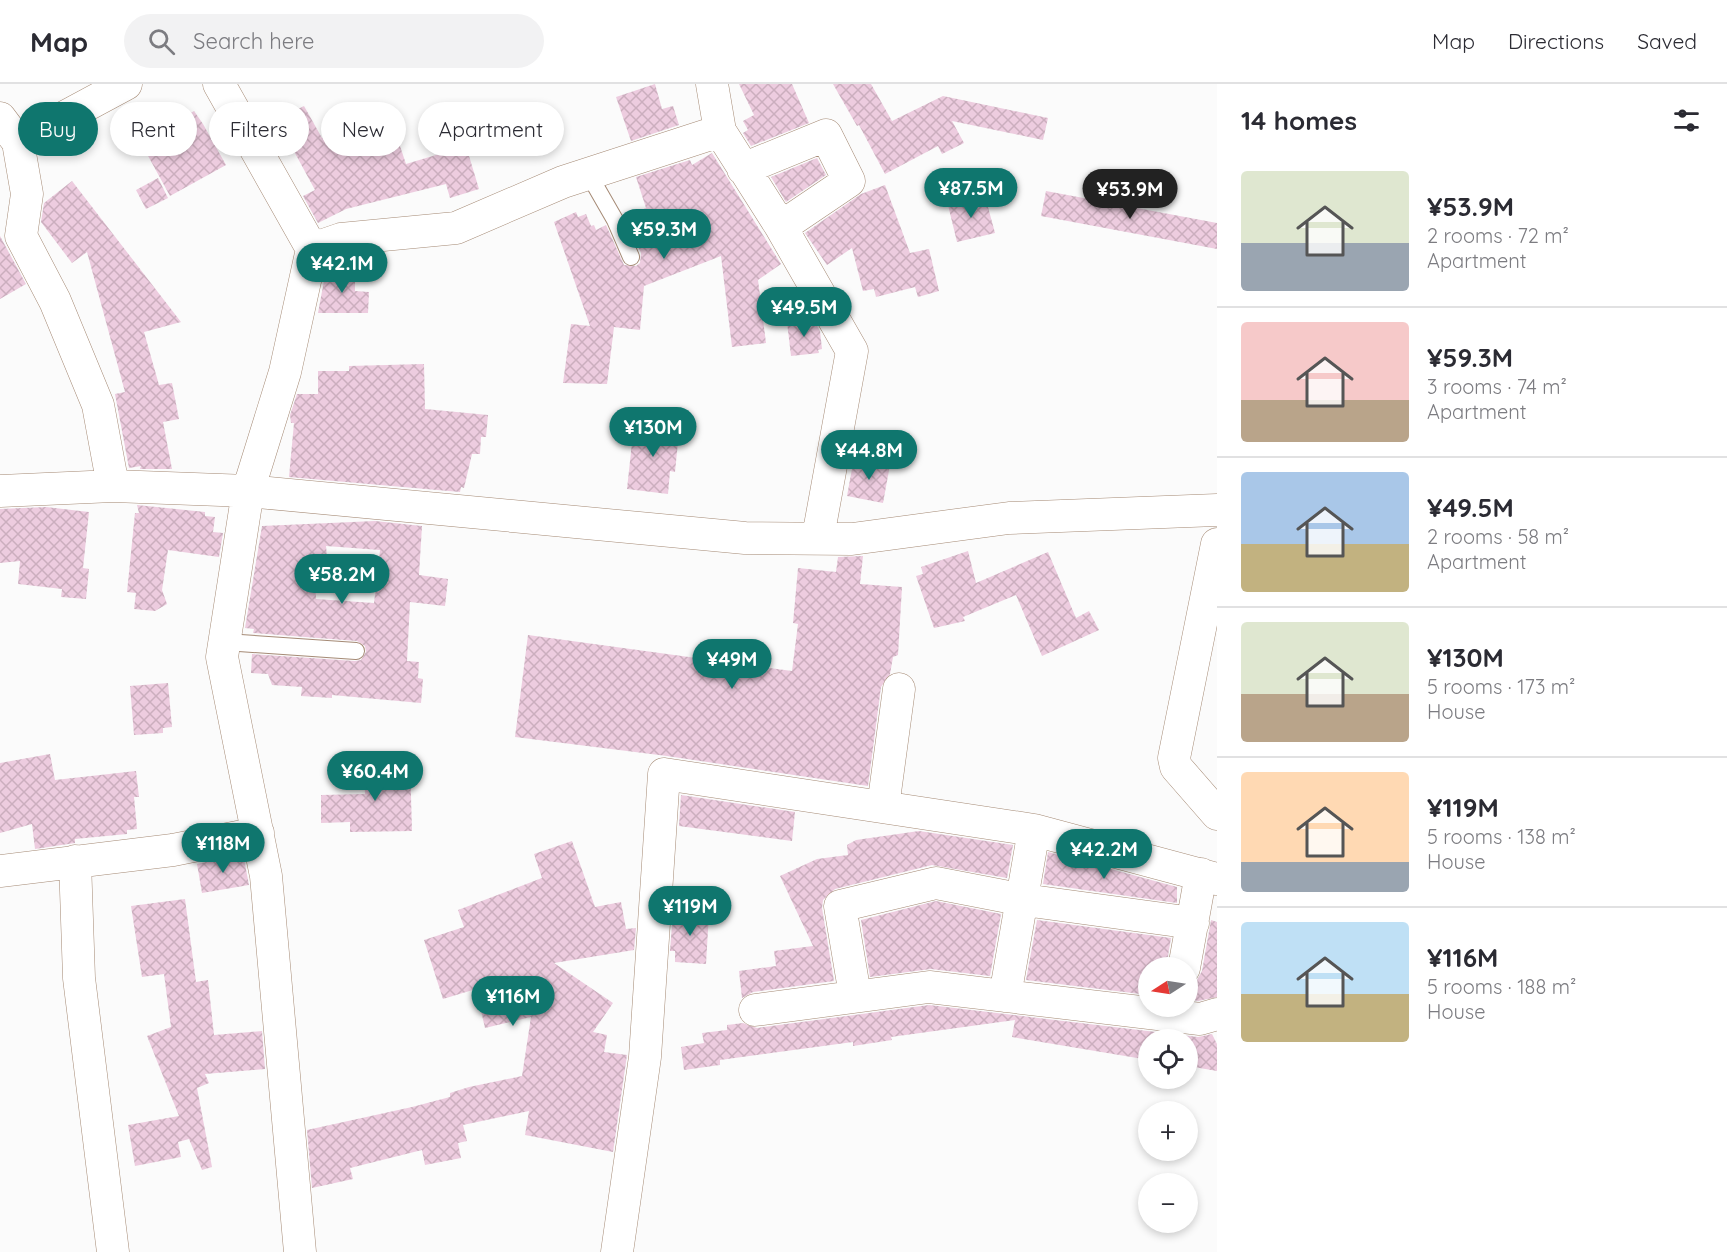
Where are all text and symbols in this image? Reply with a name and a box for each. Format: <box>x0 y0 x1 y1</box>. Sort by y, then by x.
search box <box>124 14 544 68</box>
text: Map <box>30 24 88 59</box>
icon: search <box>145 25 178 58</box>
text: Search here <box>193 27 315 55</box>
text: Map <box>1432 28 1475 54</box>
text: Directions <box>1508 28 1604 54</box>
text: Saved <box>1637 28 1697 54</box>
chip: Buy <box>18 102 98 156</box>
chip: Rent <box>110 102 197 156</box>
chip: Filters <box>209 102 309 156</box>
chip: New <box>321 102 406 156</box>
chip: Apartment <box>418 102 564 156</box>
text: 14 homes <box>1241 104 1357 137</box>
icon: filters <box>1670 104 1703 137</box>
pin: ¥87.5M <box>922 168 1020 219</box>
pin: ¥53.9M <box>1081 169 1179 220</box>
text: ¥87.5M <box>938 175 1004 200</box>
text: ¥53.9M <box>1097 176 1163 201</box>
text: ¥53.9M <box>1427 190 1514 223</box>
icon: home <box>1289 195 1361 267</box>
pin: ¥59.3M <box>615 209 713 260</box>
text: ¥59.3M <box>631 216 697 241</box>
text: 2 rooms · 72 m² <box>1427 223 1569 248</box>
pin: ¥42.1M <box>293 243 391 294</box>
text: Apartment <box>1427 248 1527 273</box>
text: ¥42.1M <box>310 250 374 275</box>
pin: ¥49.5M <box>755 287 853 338</box>
text: ¥49.5M <box>771 294 837 319</box>
text: ¥59.3M <box>1427 341 1513 374</box>
icon: home <box>1289 346 1361 418</box>
text: 3 rooms · 74 m² <box>1427 374 1567 399</box>
text: Apartment <box>1427 399 1527 424</box>
pin: ¥130M <box>611 407 695 458</box>
text: ¥130M <box>623 414 683 439</box>
pin: ¥44.8M <box>820 430 918 481</box>
text: ¥44.8M <box>835 437 903 462</box>
text: ¥49.5M <box>1427 491 1514 524</box>
icon: home <box>1289 496 1361 568</box>
text: 2 rooms · 58 m² <box>1427 524 1569 549</box>
text: Apartment <box>1427 549 1527 574</box>
pin: ¥58.2M <box>293 554 391 605</box>
text: ¥58.2M <box>308 561 376 586</box>
pin: ¥49M <box>696 639 768 690</box>
text: ¥130M <box>1427 641 1504 674</box>
text: ¥49M <box>706 646 758 671</box>
icon: home <box>1289 646 1361 718</box>
text: 5 rooms · 173 m² <box>1427 674 1575 699</box>
text: House <box>1427 699 1486 724</box>
pin: ¥60.4M <box>326 751 424 802</box>
text: ¥60.4M <box>341 758 409 783</box>
text: ¥119M <box>1427 791 1499 824</box>
icon: home <box>1289 796 1361 868</box>
pin: ¥118M <box>181 823 265 874</box>
text: 5 rooms · 138 m² <box>1427 824 1576 849</box>
pin: ¥42.2M <box>1055 829 1153 880</box>
text: ¥118M <box>196 830 250 855</box>
text: ¥42.2M <box>1070 836 1138 861</box>
text: House <box>1427 849 1486 874</box>
pin: ¥119M <box>648 886 732 937</box>
text: ¥119M <box>662 893 718 918</box>
text: ¥116M <box>1427 941 1498 974</box>
icon: home <box>1289 946 1361 1018</box>
north arrow <box>1138 957 1198 1017</box>
map controls <box>1138 957 1198 1233</box>
text: 5 rooms · 188 m² <box>1427 974 1576 999</box>
pin: ¥116M <box>471 976 555 1027</box>
text: ¥116M <box>486 983 540 1008</box>
text: House <box>1427 999 1486 1024</box>
button: locate <box>1138 1029 1198 1089</box>
button: + <box>1138 1101 1198 1161</box>
button: − <box>1138 1173 1198 1233</box>

